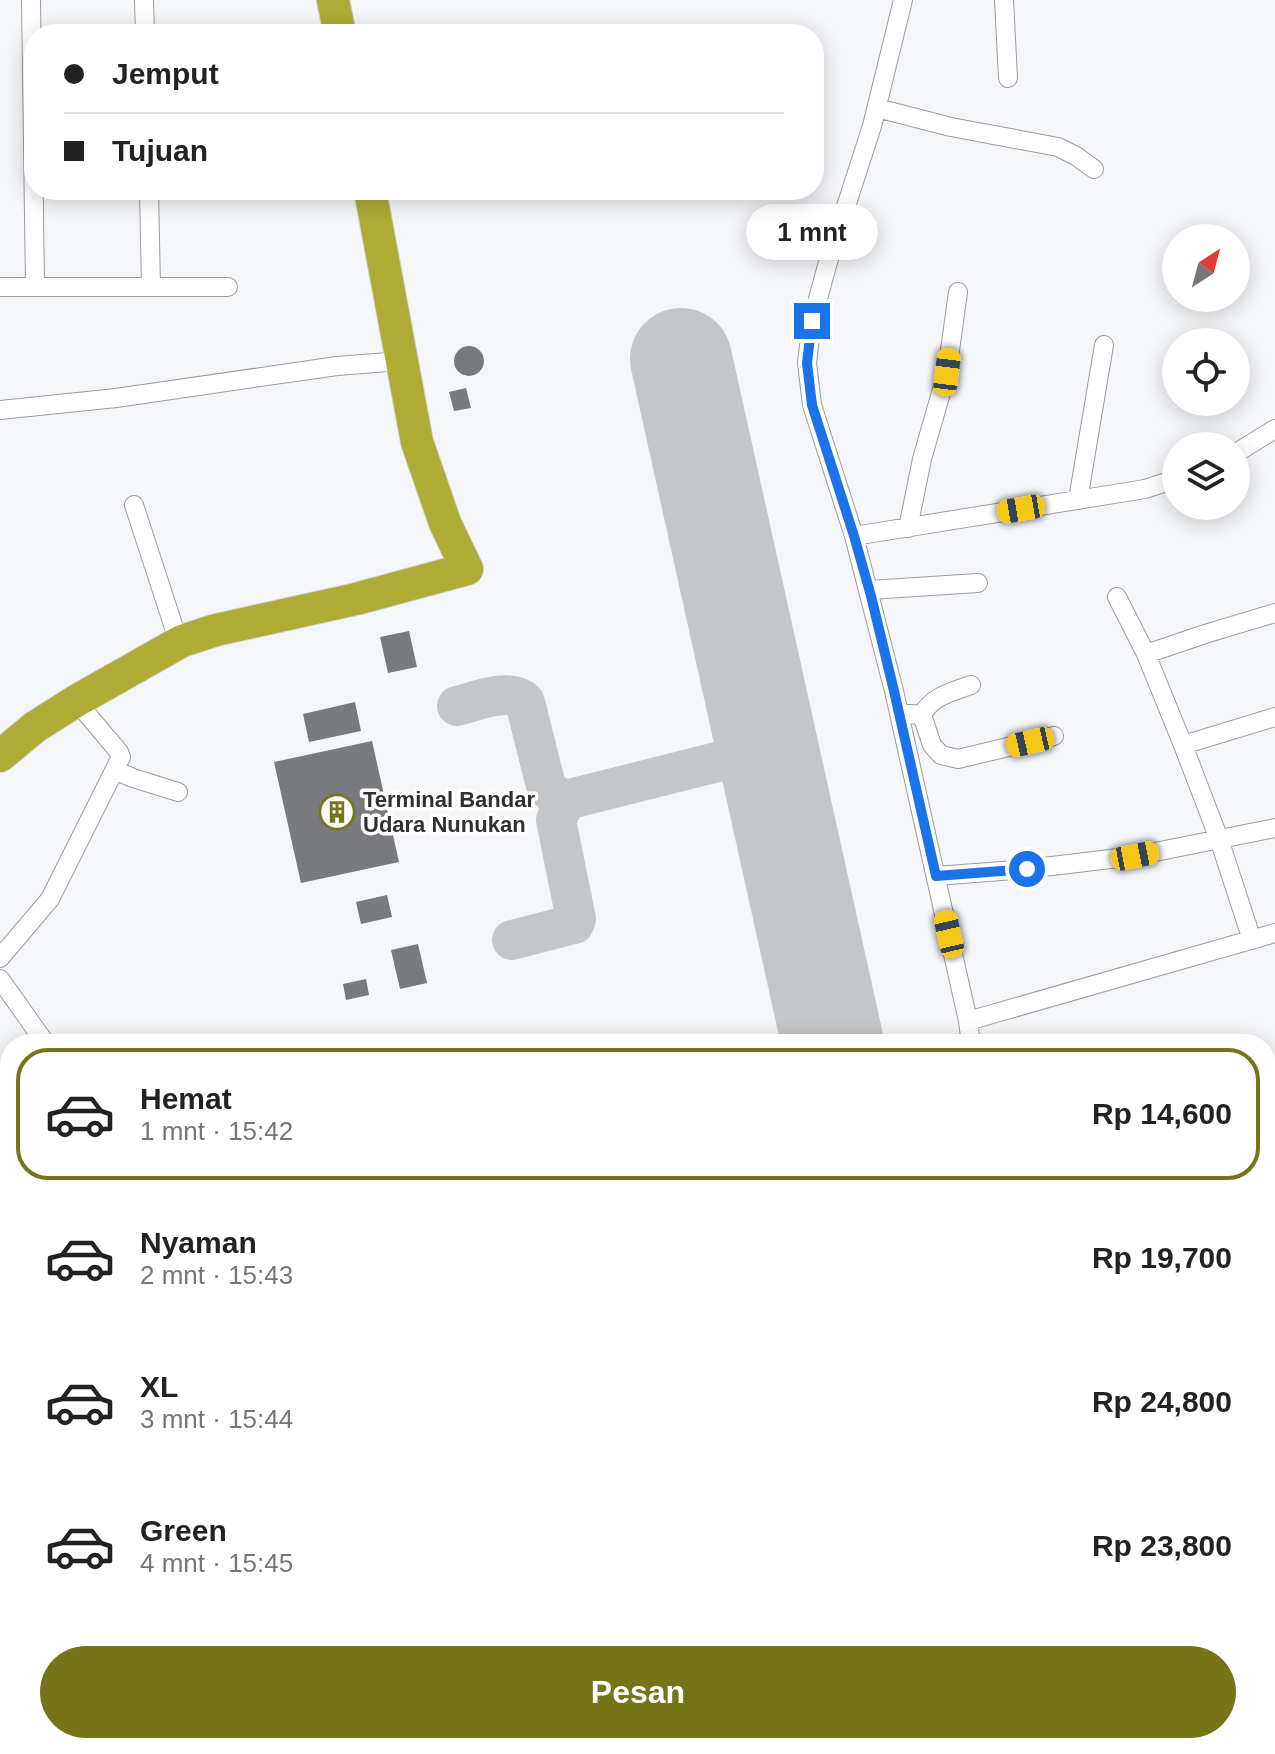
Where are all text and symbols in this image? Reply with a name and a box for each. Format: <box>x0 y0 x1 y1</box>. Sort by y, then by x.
text: Jemput <box>112 57 219 90</box>
text: Tujuan <box>112 134 208 167</box>
callout: 1 mnt <box>746 205 878 261</box>
text: 1 mnt <box>777 217 847 247</box>
north arrow <box>1162 224 1250 312</box>
map controls <box>1162 224 1250 520</box>
route end <box>794 303 830 339</box>
button: locate <box>1162 328 1250 416</box>
car <box>932 347 962 397</box>
button: layers <box>1162 432 1250 520</box>
car <box>995 493 1047 525</box>
car <box>1004 725 1056 759</box>
place label: Terminal Bandar Udara Nunukan <box>363 787 535 837</box>
building icon: Terminal Bandar Udara Nunukan <box>318 793 356 831</box>
car <box>1109 840 1161 872</box>
route start <box>1009 851 1045 887</box>
car <box>932 908 966 960</box>
icon: car <box>44 1078 116 1150</box>
text: Hemat <box>140 1082 232 1115</box>
text: Rp 14,600 <box>1092 1097 1232 1130</box>
text: 1 mnt · 15:42 <box>140 1116 293 1146</box>
icon: car <box>44 1222 116 1294</box>
text: Nyaman <box>140 1226 257 1259</box>
text: Rp 19,700 <box>1092 1241 1232 1274</box>
text: 2 mnt · 15:43 <box>140 1260 293 1290</box>
icon: car <box>44 1366 116 1438</box>
text: XL <box>140 1370 178 1403</box>
text: Rp 24,800 <box>1092 1385 1232 1418</box>
text: 3 mnt · 15:44 <box>140 1404 293 1434</box>
icon: car <box>44 1510 116 1582</box>
text: Green <box>140 1514 227 1547</box>
text: Rp 23,800 <box>1092 1529 1232 1562</box>
text: 4 mnt · 15:45 <box>140 1548 293 1578</box>
button: Pesan <box>40 1646 1236 1738</box>

